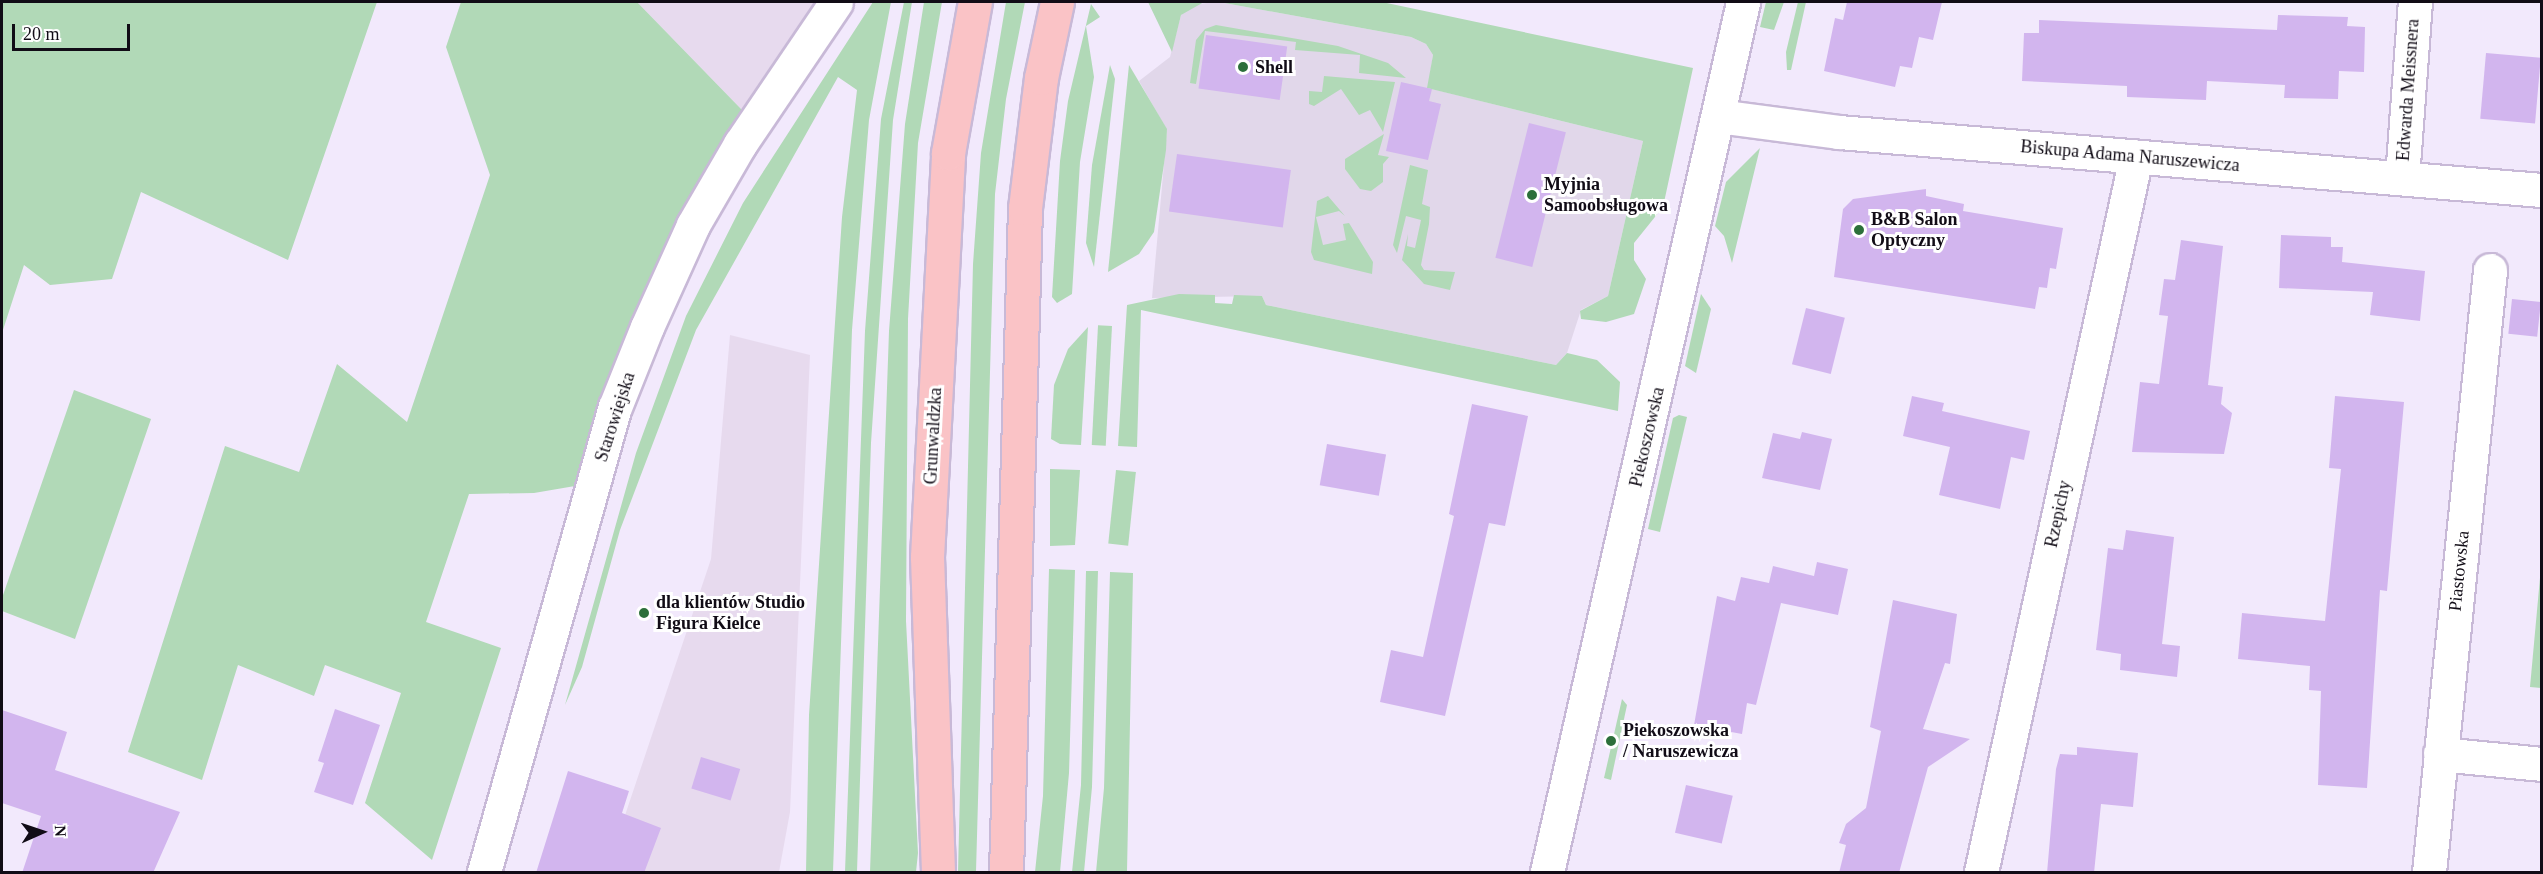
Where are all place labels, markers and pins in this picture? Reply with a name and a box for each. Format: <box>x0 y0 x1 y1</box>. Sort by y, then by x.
place label: Shell <box>1255 56 1293 78</box>
marker: Shell <box>1236 60 1250 74</box>
place label: Myjnia Samoobsługowa <box>1544 174 1668 216</box>
marker: Myjnia Samoobsługowa <box>1525 188 1539 202</box>
place label: B&B Salon Optyczny <box>1871 209 1958 252</box>
marker: B&B Salon Optyczny <box>1852 223 1866 237</box>
place label: dla klientów Studio Figura Kielce <box>656 592 805 634</box>
marker: dla klientów Studio Figura Kielce <box>637 606 651 620</box>
place label: Piekoszowska / Naruszewicza <box>1623 720 1738 762</box>
marker: Piekoszowska / Naruszewicza <box>1604 734 1618 748</box>

